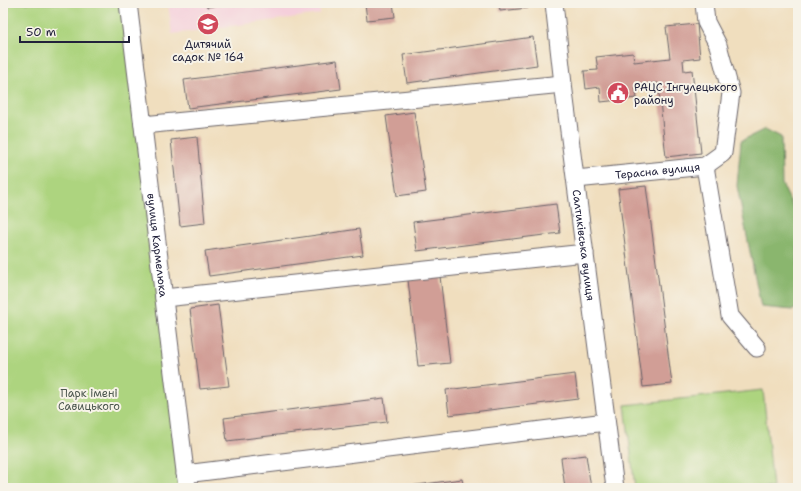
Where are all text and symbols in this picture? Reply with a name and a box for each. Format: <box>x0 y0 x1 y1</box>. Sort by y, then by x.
school or university icon: Дитячий садок № 164 <box>195 11 221 37</box>
scale bar <box>20 18 129 44</box>
text: 50 m <box>26 24 56 40</box>
place label: Дитячий садок № 164 <box>172 37 244 65</box>
public building icon: РАЦС Інгулецького району <box>605 80 631 106</box>
place label: РАЦС Інгулецького району <box>634 80 738 108</box>
street label: Терасна вулиця <box>614 159 701 183</box>
street label: Салтиківська вулиця <box>569 189 598 302</box>
street label: вулиця Кармелюка <box>144 192 171 298</box>
park label: Парк імені Савицького <box>58 386 120 414</box>

